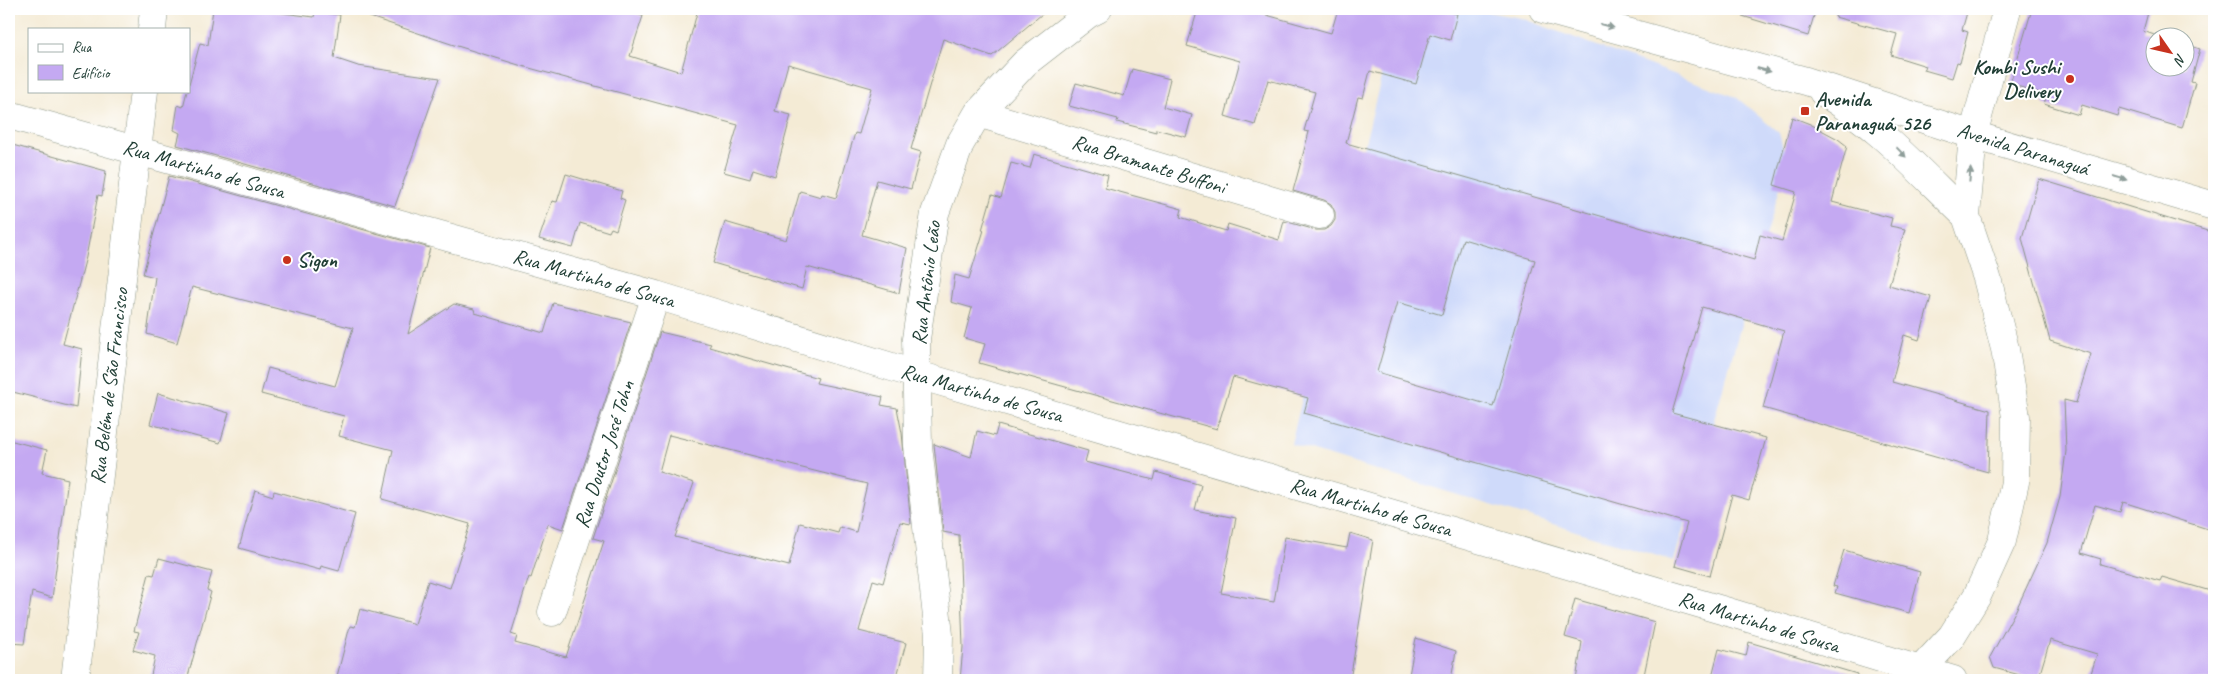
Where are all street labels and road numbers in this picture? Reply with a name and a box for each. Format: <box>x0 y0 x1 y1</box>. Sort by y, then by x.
street label: Avenida Paranaguá <box>1954 117 2094 182</box>
street label: Rua Bramante Buffoni <box>1069 128 1232 201</box>
street label: Rua Martinho de Sousa <box>120 134 290 205</box>
street label: Rua Antônio Leão <box>906 218 947 346</box>
street label: Rua Martinho de Sousa <box>510 243 680 314</box>
street label: Rua Belém de São Francisco <box>84 285 134 485</box>
street label: Rua Martinho de Sousa <box>898 358 1068 429</box>
street label: Rua Doutor José Tohn <box>568 376 640 531</box>
street label: Rua Martinho de Sousa <box>1287 472 1457 543</box>
street label: Rua Martinho de Sousa <box>1675 585 1845 660</box>

